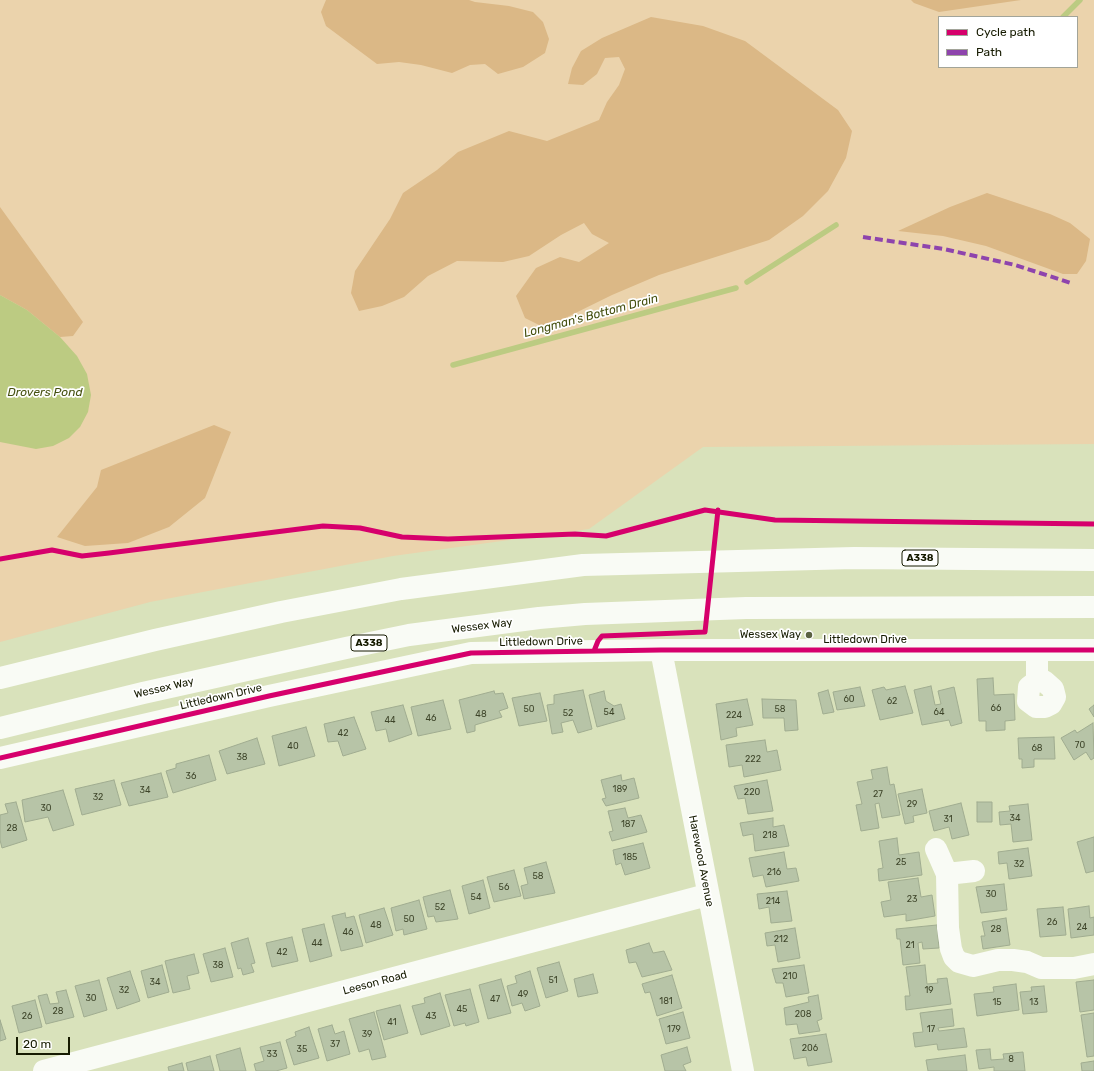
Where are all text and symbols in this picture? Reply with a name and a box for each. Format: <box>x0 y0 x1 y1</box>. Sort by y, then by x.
legend <box>938 16 1078 68</box>
text: Cycle path <box>976 25 1035 39</box>
text: Path <box>976 45 1002 59</box>
water label: Longman's Bottom Drain <box>522 291 660 341</box>
water label: Drovers Pond <box>7 386 83 400</box>
road number: A338 <box>902 550 938 566</box>
street label: Wessex Way <box>451 616 513 636</box>
place label: Wessex Way <box>740 628 801 642</box>
marker: Wessex Way <box>804 630 814 640</box>
street label: Littledown Drive <box>823 633 907 647</box>
road number: A338 <box>351 635 387 651</box>
street label: Littledown Drive <box>499 635 583 649</box>
street label: Wessex Way <box>133 675 195 701</box>
street label: Littledown Drive <box>179 681 263 713</box>
house number: 60 <box>843 694 855 704</box>
house number: 62 <box>887 696 897 706</box>
house number: 66 <box>991 703 1001 713</box>
house number: 50 <box>523 704 535 714</box>
house number: 58 <box>774 704 786 714</box>
house number: 54 <box>604 707 614 717</box>
house number: 64 <box>933 707 945 717</box>
house number: 52 <box>563 708 573 718</box>
house number: 48 <box>475 709 487 719</box>
house number: 224 <box>726 710 742 720</box>
house number: 46 <box>425 713 437 723</box>
house number: 44 <box>384 715 396 725</box>
house number: 42 <box>338 728 348 738</box>
house number: 70 <box>1075 740 1085 750</box>
house number: 40 <box>287 741 299 751</box>
house number: 68 <box>1031 743 1043 753</box>
house number: 38 <box>236 752 248 762</box>
house number: 222 <box>745 754 761 764</box>
house number: 36 <box>186 771 196 781</box>
house number: 189 <box>613 784 627 794</box>
house number: 34 <box>140 785 150 795</box>
house number: 220 <box>744 787 760 797</box>
house number: 27 <box>873 789 883 799</box>
house number: 32 <box>93 792 103 802</box>
house number: 29 <box>907 799 917 809</box>
house number: 30 <box>40 803 52 813</box>
house number: 34 <box>1010 813 1020 823</box>
street label: Harewood Avenue <box>686 814 716 908</box>
house number: 31 <box>943 814 953 824</box>
house number: 187 <box>621 819 635 829</box>
house number: 28 <box>6 823 18 833</box>
house number: 218 <box>763 830 777 840</box>
house number: 185 <box>623 852 637 862</box>
house number: 25 <box>896 857 906 867</box>
house number: 32 <box>1014 859 1024 869</box>
house number: 216 <box>767 867 781 877</box>
house number: 58 <box>532 871 544 881</box>
house number: 56 <box>499 882 509 892</box>
house number: 30 <box>985 889 997 899</box>
house number: 54 <box>471 892 481 902</box>
house number: 23 <box>907 894 917 904</box>
house number: 214 <box>766 896 780 906</box>
house number: 52 <box>435 902 445 912</box>
house number: 50 <box>403 914 415 924</box>
house number: 26 <box>1047 917 1057 927</box>
house number: 48 <box>370 920 382 930</box>
house number: 24 <box>1077 922 1087 932</box>
house number: 28 <box>990 924 1002 934</box>
house number: 46 <box>342 927 354 937</box>
house number: 212 <box>774 934 788 944</box>
house number: 44 <box>311 938 323 948</box>
house number: 21 <box>905 940 915 950</box>
house number: 42 <box>277 947 287 957</box>
house number: 38 <box>212 960 224 970</box>
street label: Leeson Road <box>342 968 408 998</box>
house number: 210 <box>783 971 797 981</box>
house number: 51 <box>548 975 558 985</box>
house number: 34 <box>150 977 160 987</box>
house number: 32 <box>119 985 129 995</box>
house number: 19 <box>924 985 934 995</box>
house number: 49 <box>518 989 528 999</box>
house number: 30 <box>85 993 97 1003</box>
house number: 47 <box>490 994 500 1004</box>
house number: 181 <box>659 996 673 1006</box>
house number: 15 <box>992 997 1002 1007</box>
house number: 13 <box>1029 997 1039 1007</box>
house number: 45 <box>457 1004 467 1014</box>
house number: 28 <box>52 1006 64 1016</box>
house number: 208 <box>795 1009 811 1019</box>
house number: 26 <box>22 1011 32 1021</box>
house number: 43 <box>426 1011 436 1021</box>
house number: 41 <box>387 1017 397 1027</box>
house number: 179 <box>667 1024 681 1034</box>
house number: 17 <box>927 1024 935 1034</box>
scale bar <box>18 1029 72 1055</box>
house number: 39 <box>362 1029 372 1039</box>
text: 20 m <box>23 1037 51 1051</box>
house number: 37 <box>330 1039 340 1049</box>
house number: 206 <box>802 1043 818 1053</box>
house number: 35 <box>297 1044 307 1054</box>
house number: 33 <box>267 1049 277 1059</box>
house number: 8 <box>1008 1054 1014 1064</box>

